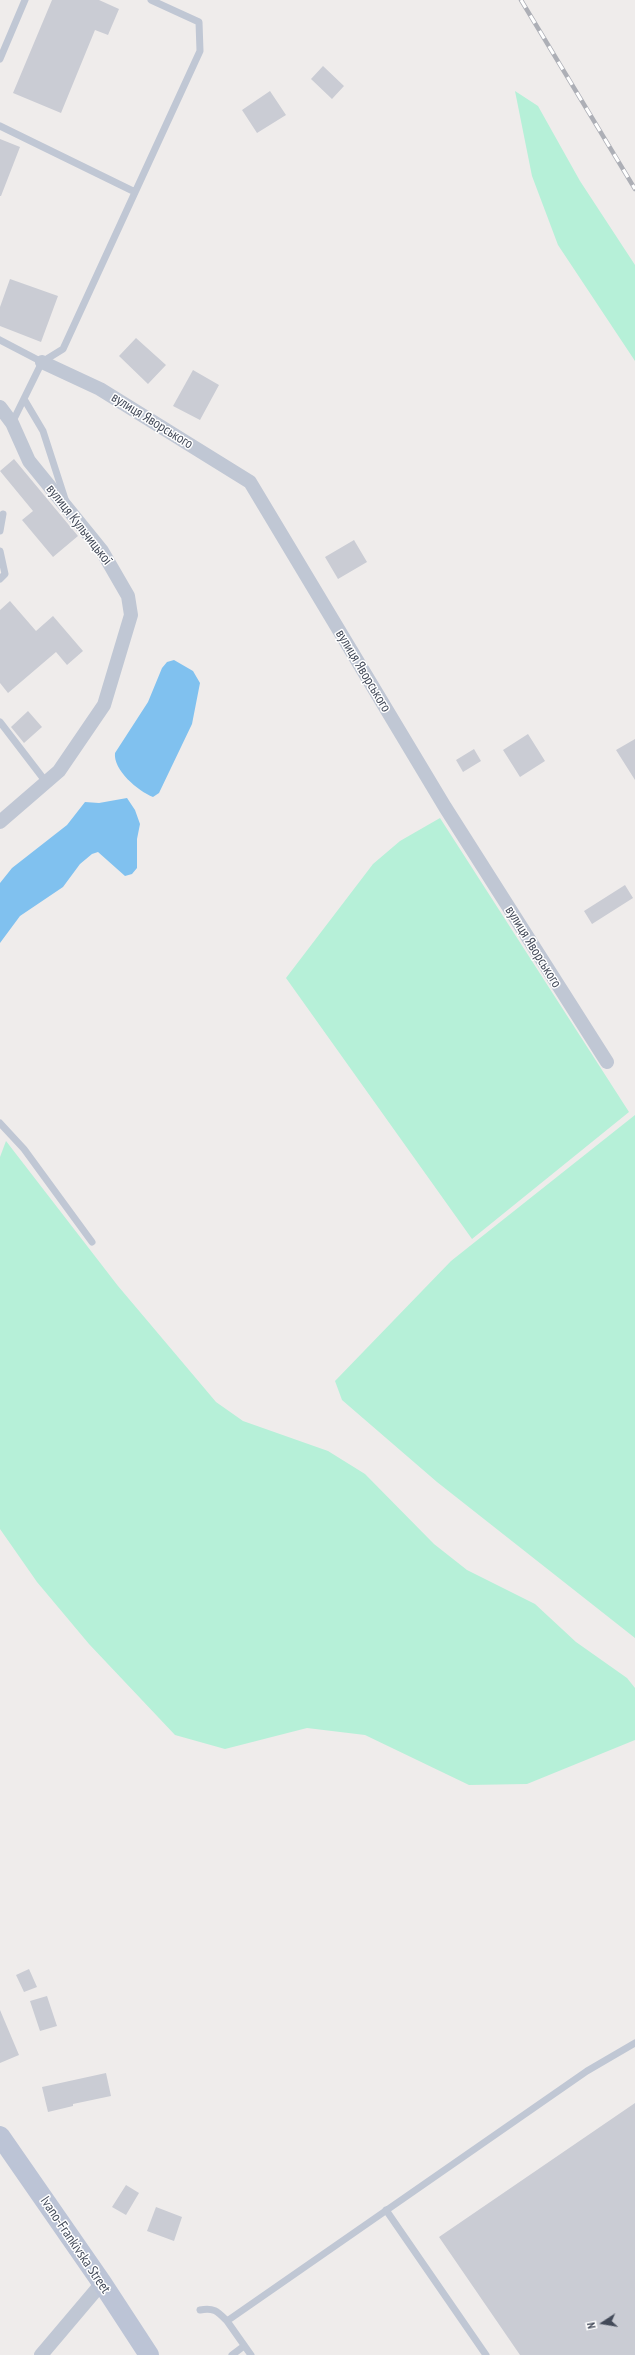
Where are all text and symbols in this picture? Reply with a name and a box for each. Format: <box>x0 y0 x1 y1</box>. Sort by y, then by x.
street label: вулиця Яворського <box>108 389 196 453</box>
street label: вулиця Кульчицької <box>42 481 116 569</box>
street label: вулиця Яворського <box>332 627 394 715</box>
street label: вулиця Яворського <box>501 903 565 991</box>
street label: Ivano-Frankivska Street <box>36 2193 114 2297</box>
north arrow <box>583 2303 623 2343</box>
text: N <box>584 2321 599 2330</box>

